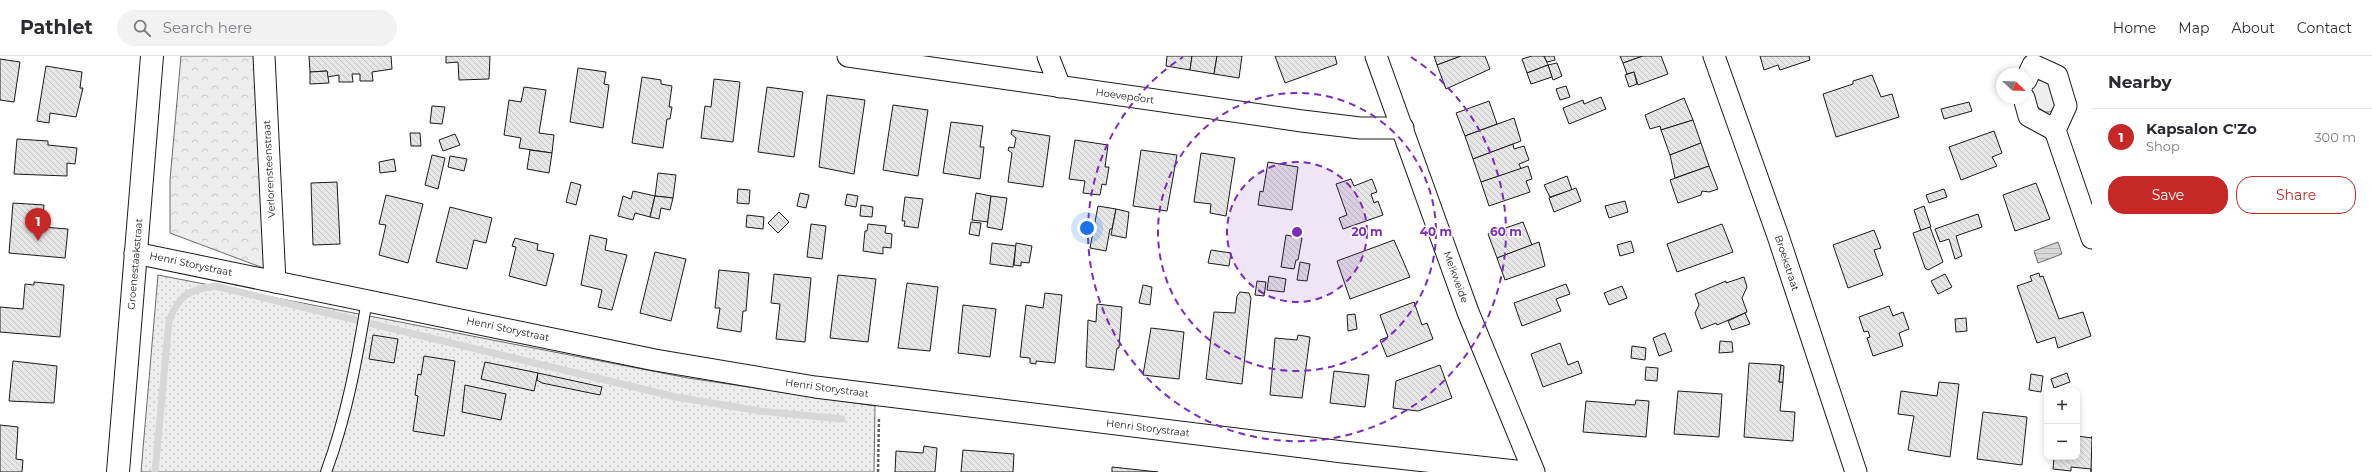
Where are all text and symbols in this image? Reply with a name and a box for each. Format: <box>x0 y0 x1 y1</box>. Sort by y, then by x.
search box <box>117 10 397 46</box>
text: Pathlet <box>20 16 93 39</box>
icon: search <box>131 17 153 39</box>
text: Search here <box>163 18 252 37</box>
text: Home <box>2113 19 2156 37</box>
text: Map <box>2178 19 2209 37</box>
text: About <box>2231 19 2275 37</box>
text: Contact <box>2297 19 2352 37</box>
north arrow <box>1996 68 2032 104</box>
text: Nearby <box>2108 72 2172 92</box>
street label: Hoevepoort <box>1095 85 1155 107</box>
text: Kapsalon C'Zo <box>2146 119 2257 138</box>
street label: Verlorensteenstraat <box>260 120 278 218</box>
text: 1 <box>2118 129 2124 145</box>
text: 300 m <box>2314 129 2356 145</box>
text: Shop <box>2146 138 2180 154</box>
button: Save <box>2108 176 2228 214</box>
button: Share <box>2236 176 2356 214</box>
pin: 1 <box>25 208 51 241</box>
street label: Groenestaakstraat <box>125 218 145 310</box>
your location <box>1077 218 1097 238</box>
text: 20 m <box>1351 224 1383 239</box>
text: 40 m <box>1420 224 1452 239</box>
text: 60 m <box>1490 224 1522 239</box>
centre of rings <box>1290 225 1304 239</box>
street label: Broekstraat <box>1772 233 1802 293</box>
street label: Henri Storystraat <box>148 249 234 279</box>
street label: Melkweide <box>1441 249 1471 305</box>
street label: Henri Storystraat <box>465 314 551 344</box>
street label: Henri Storystraat <box>784 376 870 400</box>
map controls <box>2044 388 2080 460</box>
button: + <box>2044 388 2080 424</box>
street label: Henri Storystraat <box>1105 416 1191 440</box>
button: − <box>2044 424 2080 460</box>

